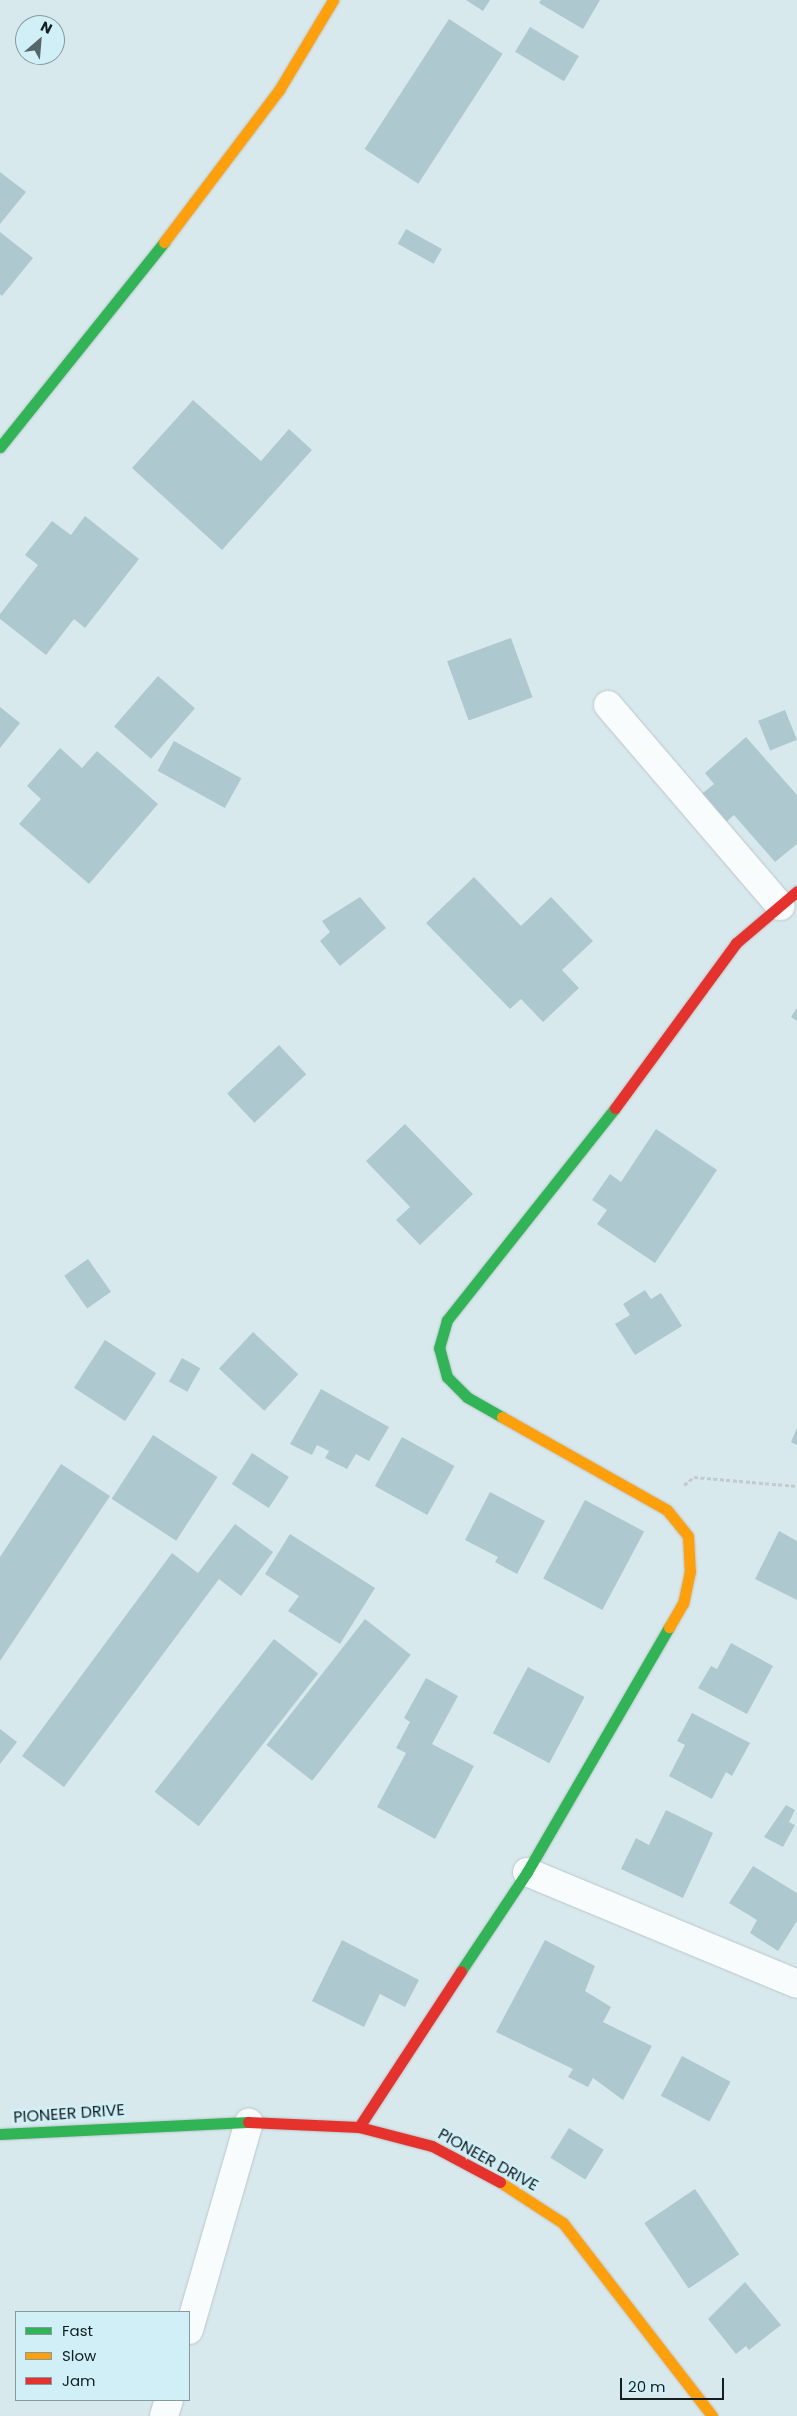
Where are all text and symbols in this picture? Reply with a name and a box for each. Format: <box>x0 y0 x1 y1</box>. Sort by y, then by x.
north arrow <box>15 15 65 65</box>
text: N <box>37 16 56 39</box>
street label: PIONEER DRIVE <box>13 2101 125 2127</box>
street label: PIONEER DRIVE <box>435 2125 541 2195</box>
legend <box>15 2311 190 2401</box>
text: Fast <box>62 2320 93 2341</box>
text: Slow <box>62 2345 96 2366</box>
scale bar <box>622 2368 726 2400</box>
text: Jam <box>62 2370 96 2391</box>
text: 20 m <box>628 2376 666 2397</box>

